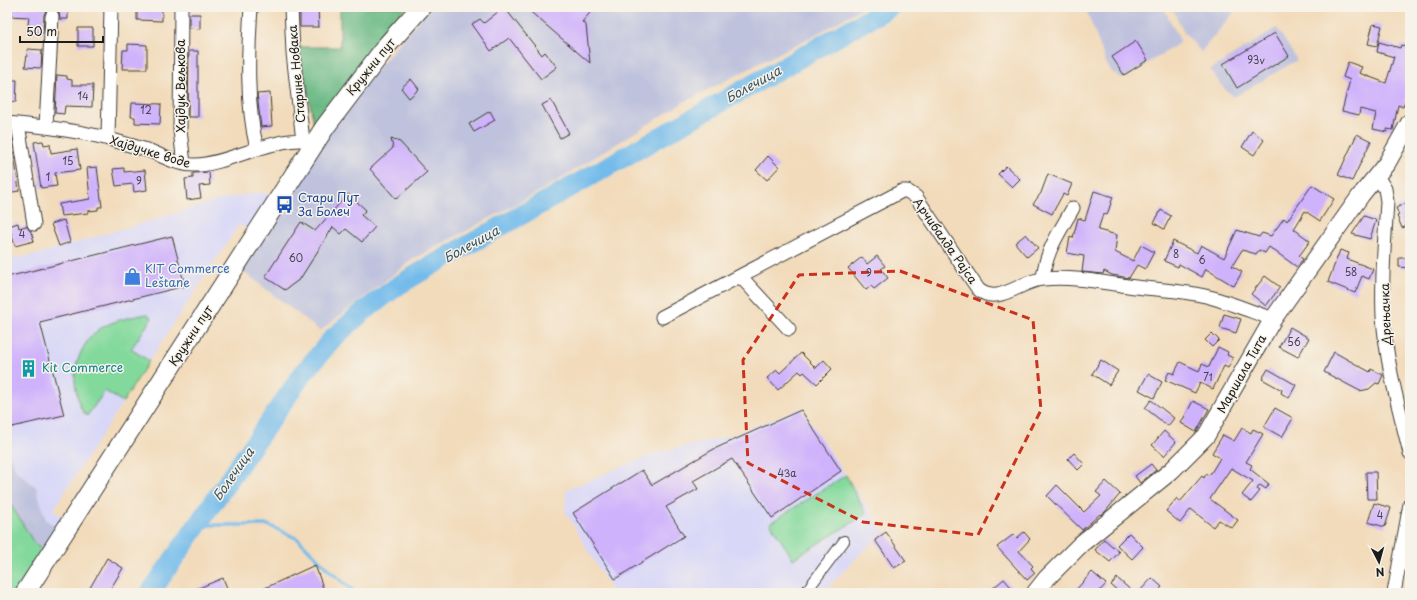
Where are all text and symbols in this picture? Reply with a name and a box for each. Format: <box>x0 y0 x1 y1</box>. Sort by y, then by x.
scale bar <box>20 18 103 44</box>
text: 50 m <box>26 22 57 40</box>
street label: Старине Новака <box>283 24 309 124</box>
street label: Кружни пут <box>341 33 399 99</box>
street label: Хајдук Вељкова <box>171 39 189 133</box>
house number: 93v <box>1247 52 1265 67</box>
water label: Болечица <box>721 60 785 107</box>
house number: 14 <box>77 88 89 103</box>
house number: 12 <box>140 102 152 117</box>
street label: Хајдучке воде <box>108 130 193 172</box>
house number: 15 <box>63 153 73 168</box>
house number: 1 <box>46 169 50 184</box>
house number: 9 <box>136 173 142 188</box>
place label: Стари Пут За Болеч <box>297 188 359 220</box>
street label: Арчибалда Рајса <box>909 194 983 288</box>
bus stop icon: Стари Пут За Болеч <box>275 195 295 215</box>
water label: Болечица <box>439 220 503 267</box>
house number: 4 <box>19 226 26 241</box>
house number: 8 <box>1173 246 1179 261</box>
house number: 60 <box>289 250 303 265</box>
house number: 6 <box>1198 252 1206 267</box>
place label: KIT Commerce Leštane <box>145 259 230 291</box>
house number: 58 <box>1345 264 1357 279</box>
house number: 9 <box>866 265 872 280</box>
shop icon: KIT Commerce Leštane <box>122 266 142 286</box>
street label: Дрењачка <box>1375 282 1395 346</box>
street label: Кружни пут <box>164 301 217 369</box>
street label: Маршала Тита <box>1212 330 1270 416</box>
house number: 56 <box>1287 334 1301 349</box>
building icon: Kit Commerce <box>19 358 39 378</box>
place label: Kit Commerce <box>42 358 123 376</box>
house number: 71 <box>1203 369 1213 384</box>
water label: Болечица <box>207 443 258 504</box>
house number: 43a <box>777 465 797 480</box>
house number: 4 <box>1377 507 1384 522</box>
north arrow <box>1359 542 1399 582</box>
text: N <box>1375 564 1385 581</box>

